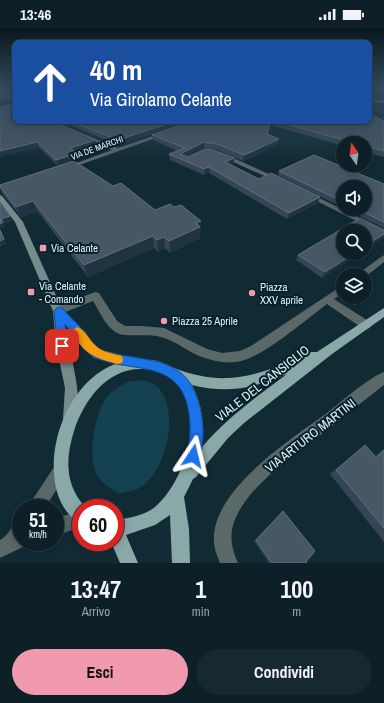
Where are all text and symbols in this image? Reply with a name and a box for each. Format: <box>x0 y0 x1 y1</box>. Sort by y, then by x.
text: 13:46 <box>20 4 51 25</box>
text: 40 m <box>90 51 142 89</box>
icon: ahead <box>24 56 76 108</box>
text: Via Girolamo Celante <box>90 87 232 112</box>
street label: VIA DE MARCHI <box>69 133 125 163</box>
north arrow <box>336 136 372 172</box>
map controls <box>336 136 372 304</box>
button: sound <box>336 180 372 216</box>
button: search <box>336 224 372 260</box>
place label: Via Celante <box>51 241 98 255</box>
marker: Via Celante <box>38 243 48 253</box>
button: layers <box>336 268 372 304</box>
place label: Via Celante - Comando <box>39 279 86 306</box>
place label: Piazza XXV aprile <box>260 280 303 307</box>
marker: Via Celante - Comando <box>26 287 36 297</box>
marker: Piazza XXV aprile <box>247 288 257 298</box>
place label: Piazza 25 Aprile <box>172 314 238 328</box>
marker: Piazza 25 Aprile <box>159 316 169 326</box>
pin <box>45 329 79 363</box>
icon: arrive <box>51 335 73 357</box>
street label: VIALE DEL CANSIGLIO <box>212 341 313 425</box>
street label: VIA ARTURO MARTINI <box>262 395 359 476</box>
position arrow <box>172 435 214 477</box>
speed limit sign: 60 <box>72 499 124 551</box>
text: 51 <box>29 506 47 533</box>
text: km/h <box>29 528 47 541</box>
text: 13:47 <box>71 573 121 605</box>
text: 1 <box>195 573 206 605</box>
text: 100 <box>280 573 313 605</box>
text: Arrivo <box>82 603 110 620</box>
text: min <box>192 603 210 620</box>
text: m <box>292 603 301 620</box>
button: Esci <box>12 649 188 695</box>
button: Condividi <box>196 649 372 695</box>

